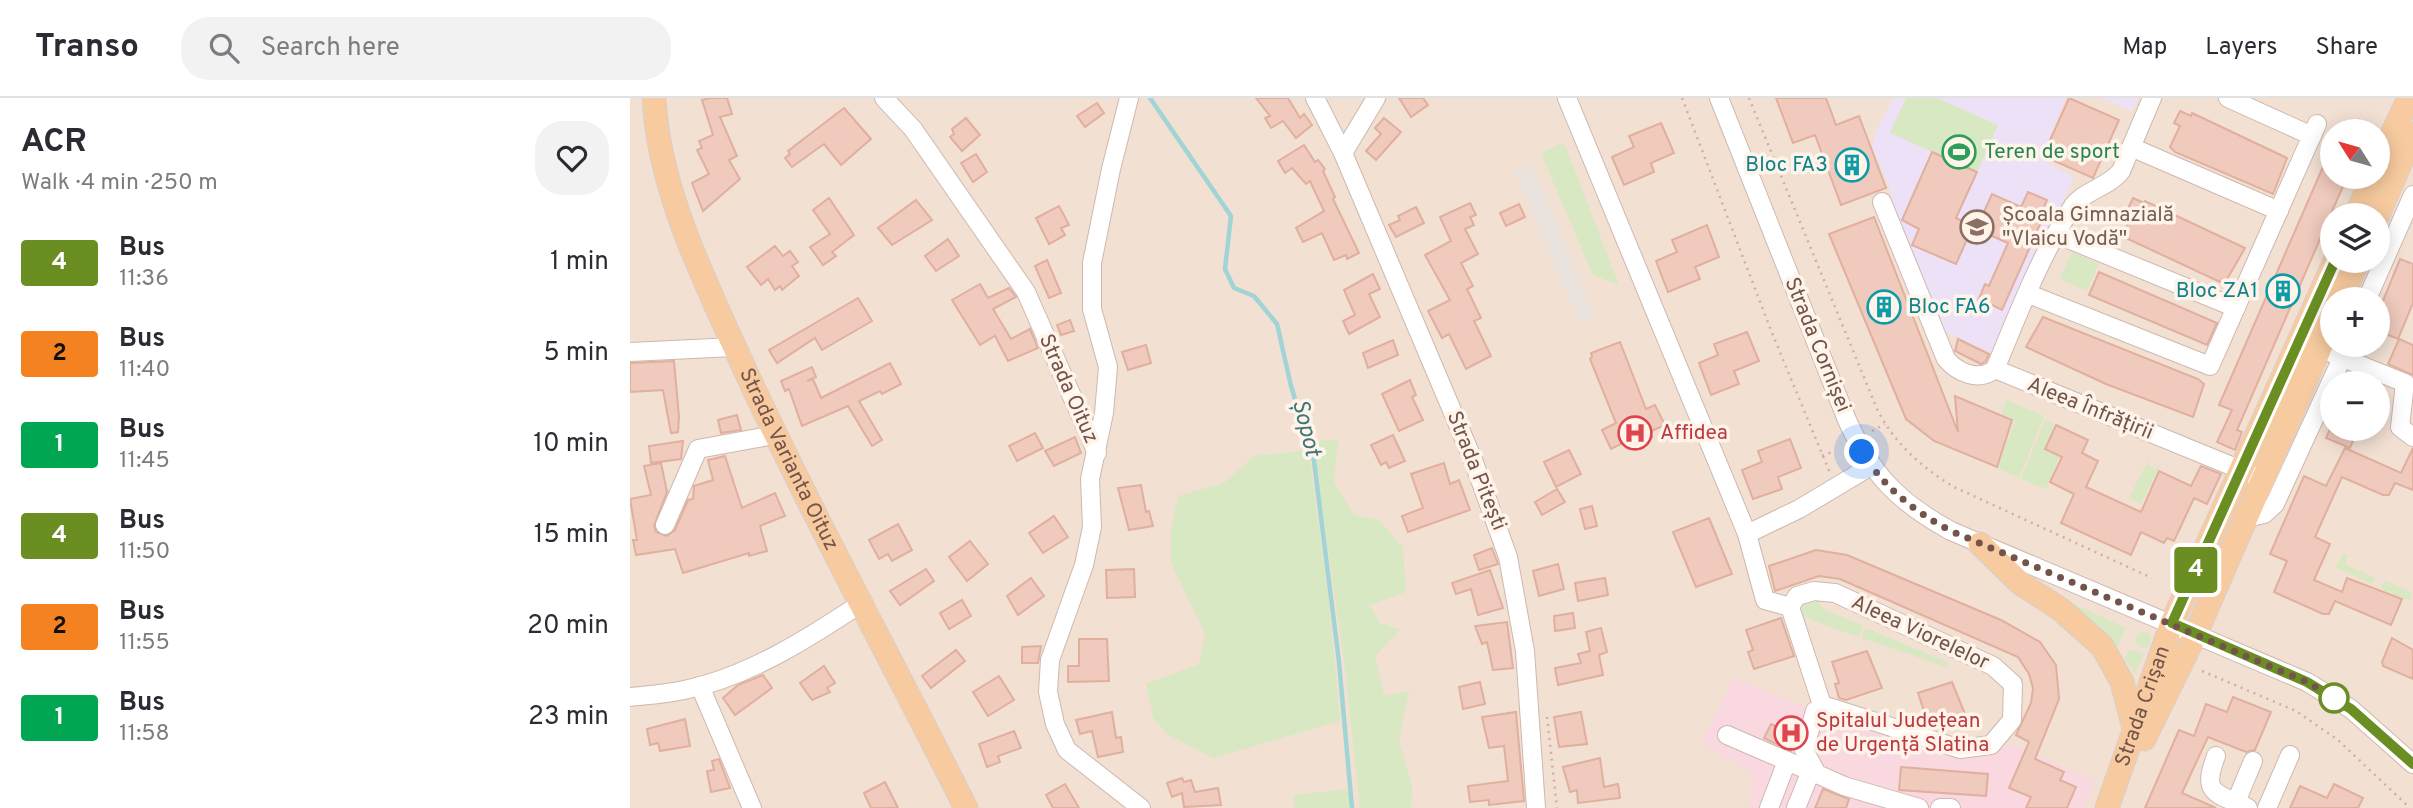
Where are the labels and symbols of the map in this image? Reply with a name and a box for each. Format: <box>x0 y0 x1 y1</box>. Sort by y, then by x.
north arrow <box>2320 119 2390 189</box>
sports icon: Teren de sport <box>1940 133 1978 171</box>
place label: Teren de sport <box>1984 139 2120 166</box>
building icon: Bloc FA3 <box>1833 146 1871 184</box>
place label: Bloc FA3 <box>1745 152 1828 179</box>
place label: Școala Gimnazială "Vlaicu Vodă" <box>2002 202 2174 253</box>
school or university icon: Școala Gimnazială "Vlaicu Vodă" <box>1958 208 1996 246</box>
building icon: Bloc ZA1 <box>2264 272 2302 310</box>
street label: Strada Cornișei <box>1778 274 1856 416</box>
place label: Bloc ZA1 <box>2176 278 2258 305</box>
building icon: Bloc FA6 <box>1865 288 1903 326</box>
place label: Bloc FA6 <box>1908 294 1991 321</box>
street label: Strada Oituz <box>1032 330 1104 448</box>
street label: Strada Varianta Oituz <box>733 364 845 555</box>
street label: Aleea Înfrățirii <box>2023 371 2157 447</box>
water label: Șopot <box>1284 397 1326 461</box>
street label: Strada Pitești <box>1440 407 1512 535</box>
hospital icon: Affidea <box>1616 414 1654 452</box>
place label: Affidea <box>1660 420 1728 447</box>
your location <box>1844 434 1879 469</box>
line badge: 4 <box>2173 547 2219 593</box>
street label: Aleea Viorelelor <box>1847 589 1993 677</box>
street label: Strada Crișan <box>2109 642 2176 770</box>
unlabelled marker <box>2319 683 2349 713</box>
place label: Spitalul Județean de Urgență Slatina <box>1816 708 1989 759</box>
hospital icon: Spitalul Județean de Urgență Slatina <box>1772 714 1810 752</box>

